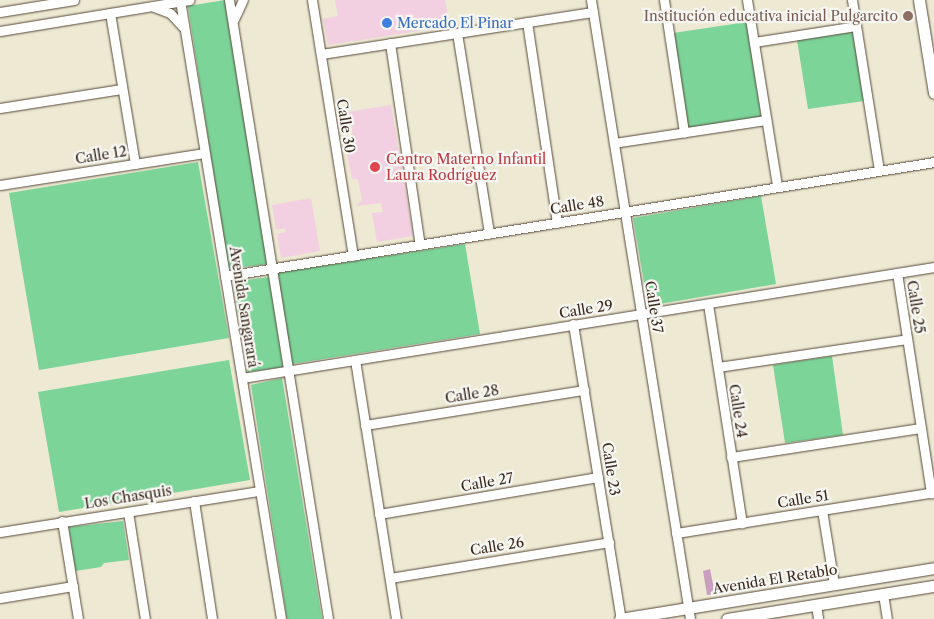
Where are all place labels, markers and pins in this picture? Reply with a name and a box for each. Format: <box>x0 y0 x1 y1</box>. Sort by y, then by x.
place label: Institución educativa inicial Pulgarcito <box>644 8 898 24</box>
marker: Institución educativa inicial Pulgarcito <box>902 10 914 22</box>
place label: Mercado El Pinar <box>397 15 513 31</box>
marker: Mercado El Pinar <box>381 17 393 29</box>
place label: Centro Materno Infantil Laura Rodríguez <box>386 151 546 184</box>
marker: Centro Materno Infantil Laura Rodríguez <box>368 160 382 174</box>

